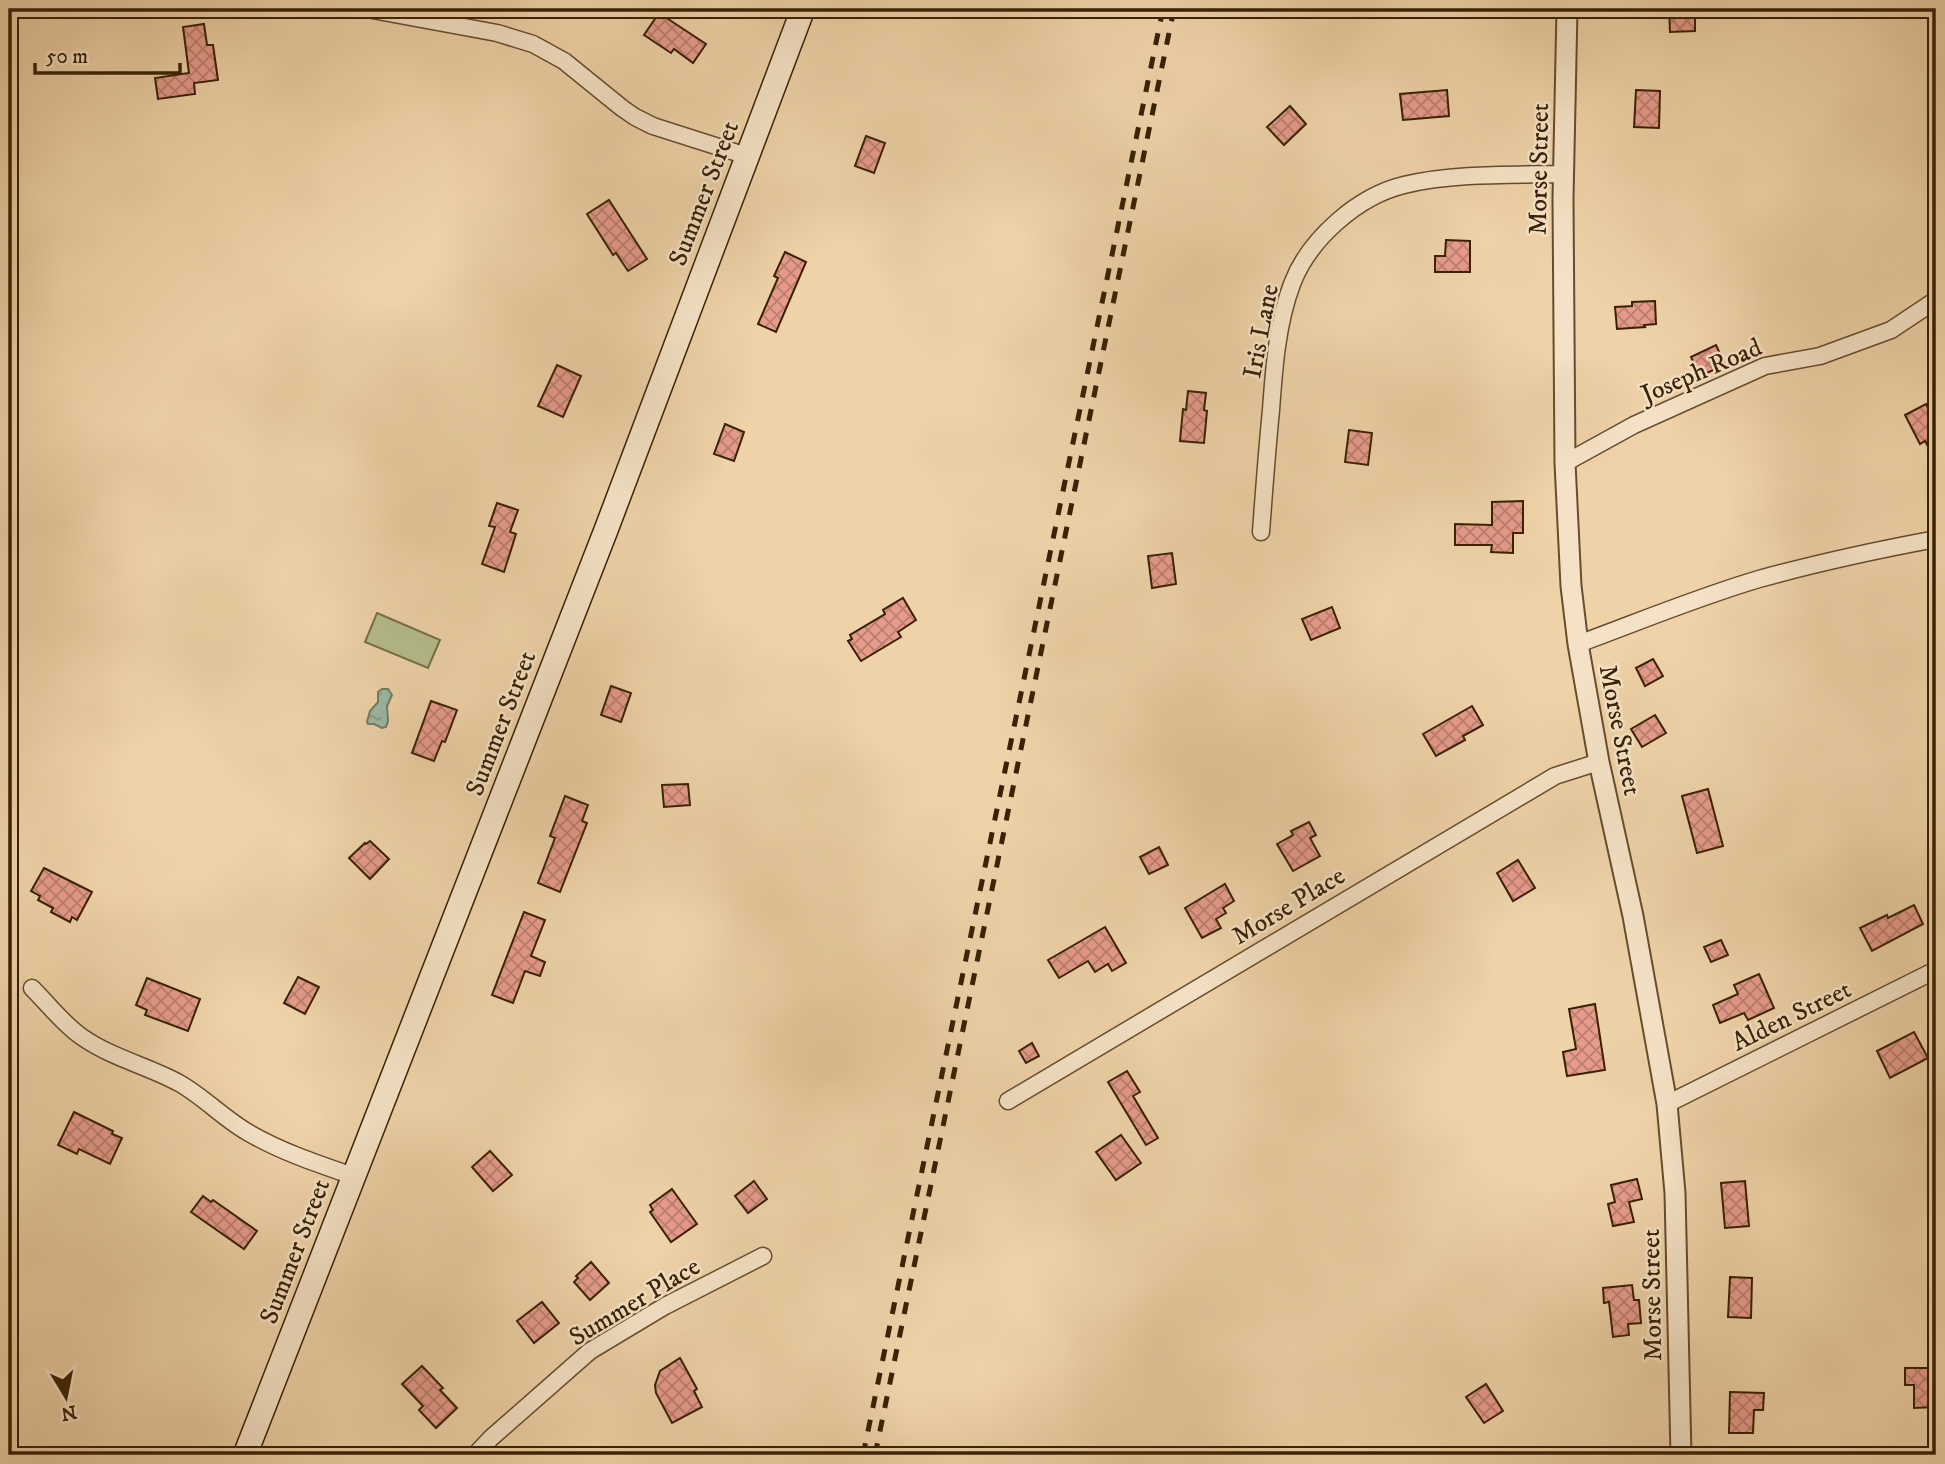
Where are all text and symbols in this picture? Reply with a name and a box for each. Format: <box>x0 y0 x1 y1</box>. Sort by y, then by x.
scale bar <box>35 32 180 76</box>
text: 50 m <box>46 44 88 70</box>
street label: Morse Street <box>1522 103 1557 235</box>
street label: Summer Street <box>662 116 747 271</box>
street label: Iris Lane <box>1236 281 1287 381</box>
street label: Joseph Road <box>1634 331 1767 412</box>
street label: Summer Street <box>459 646 544 801</box>
street label: Morse Street <box>1591 662 1648 798</box>
street label: Morse Place <box>1226 860 1351 953</box>
street label: Alden Street <box>1727 973 1857 1059</box>
street label: Summer Street <box>253 1174 338 1329</box>
street label: Morse Street <box>1635 1229 1670 1361</box>
street label: Summer Place <box>563 1250 706 1354</box>
north arrow <box>32 1362 102 1432</box>
text: N <box>59 1400 78 1425</box>

